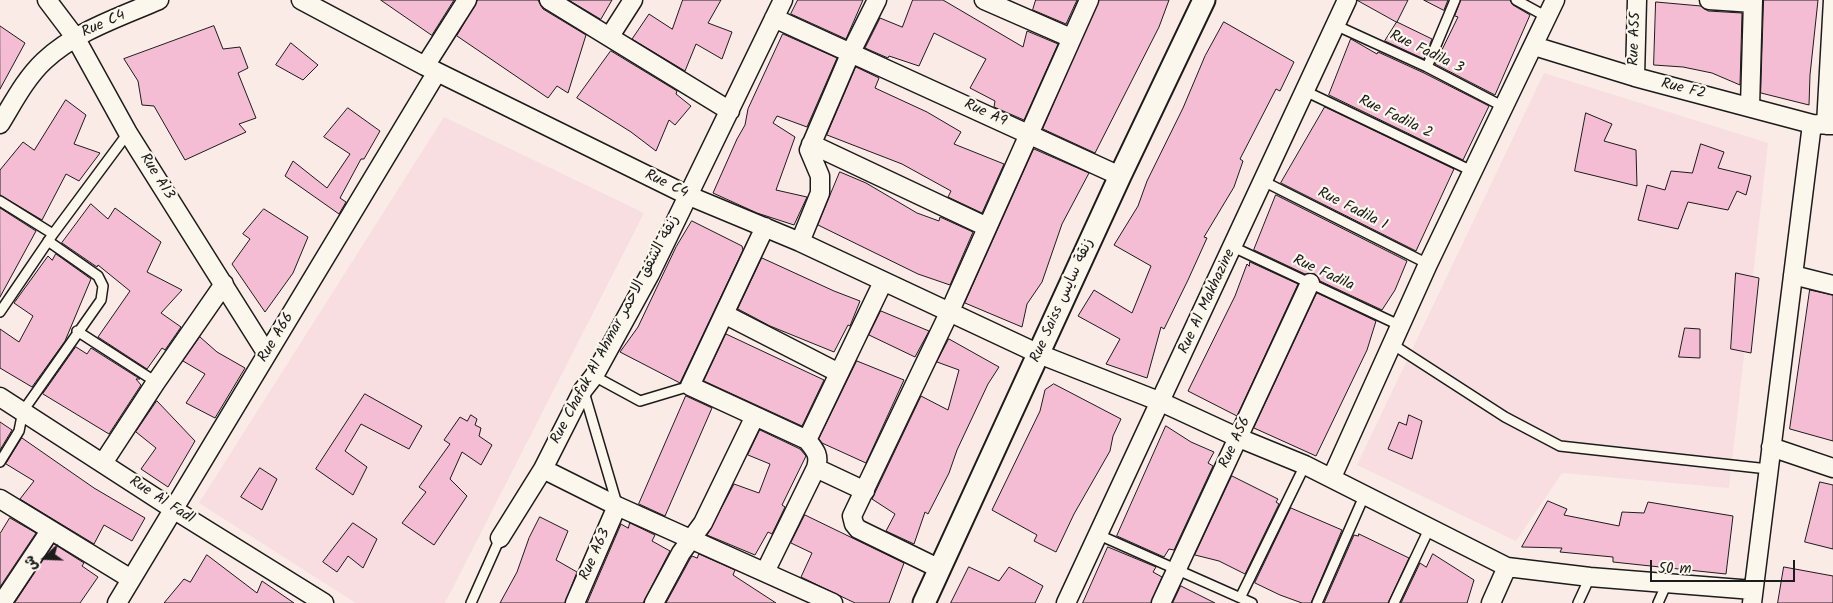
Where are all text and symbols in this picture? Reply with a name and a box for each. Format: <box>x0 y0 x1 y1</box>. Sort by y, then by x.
street label: Rue C4 <box>79 7 129 43</box>
street label: Rue A55 <box>1626 12 1646 66</box>
street label: Rue Fadila 3 <box>1386 27 1466 79</box>
street label: Rue F2 <box>1659 76 1707 104</box>
street label: Rue Fadila 2 <box>1355 92 1435 144</box>
street label: Rue A9 <box>961 96 1009 132</box>
street label: Rue A13 <box>135 151 177 203</box>
street label: Rue C4 <box>641 167 691 203</box>
street label: Rue Fadila 1 <box>1314 185 1390 235</box>
street label: Rue Chafak Al Ahmar زنقة الشفق الاحمر <box>548 213 684 447</box>
street label: Rue Saiss زنقة سايس <box>1027 236 1099 366</box>
street label: Rue Al Makhazine <box>1176 247 1240 357</box>
street label: Rue Fadila <box>1290 252 1356 296</box>
street label: Rue A66 <box>255 310 299 366</box>
street label: Rue A56 <box>1216 415 1256 471</box>
street label: Rue Al Fadl <box>125 473 197 529</box>
street label: Rue A63 <box>577 526 615 584</box>
north arrow <box>20 533 70 583</box>
scale bar <box>1653 550 1798 582</box>
text: ش <box>18 552 44 574</box>
text: 50 m <box>1658 557 1692 581</box>

